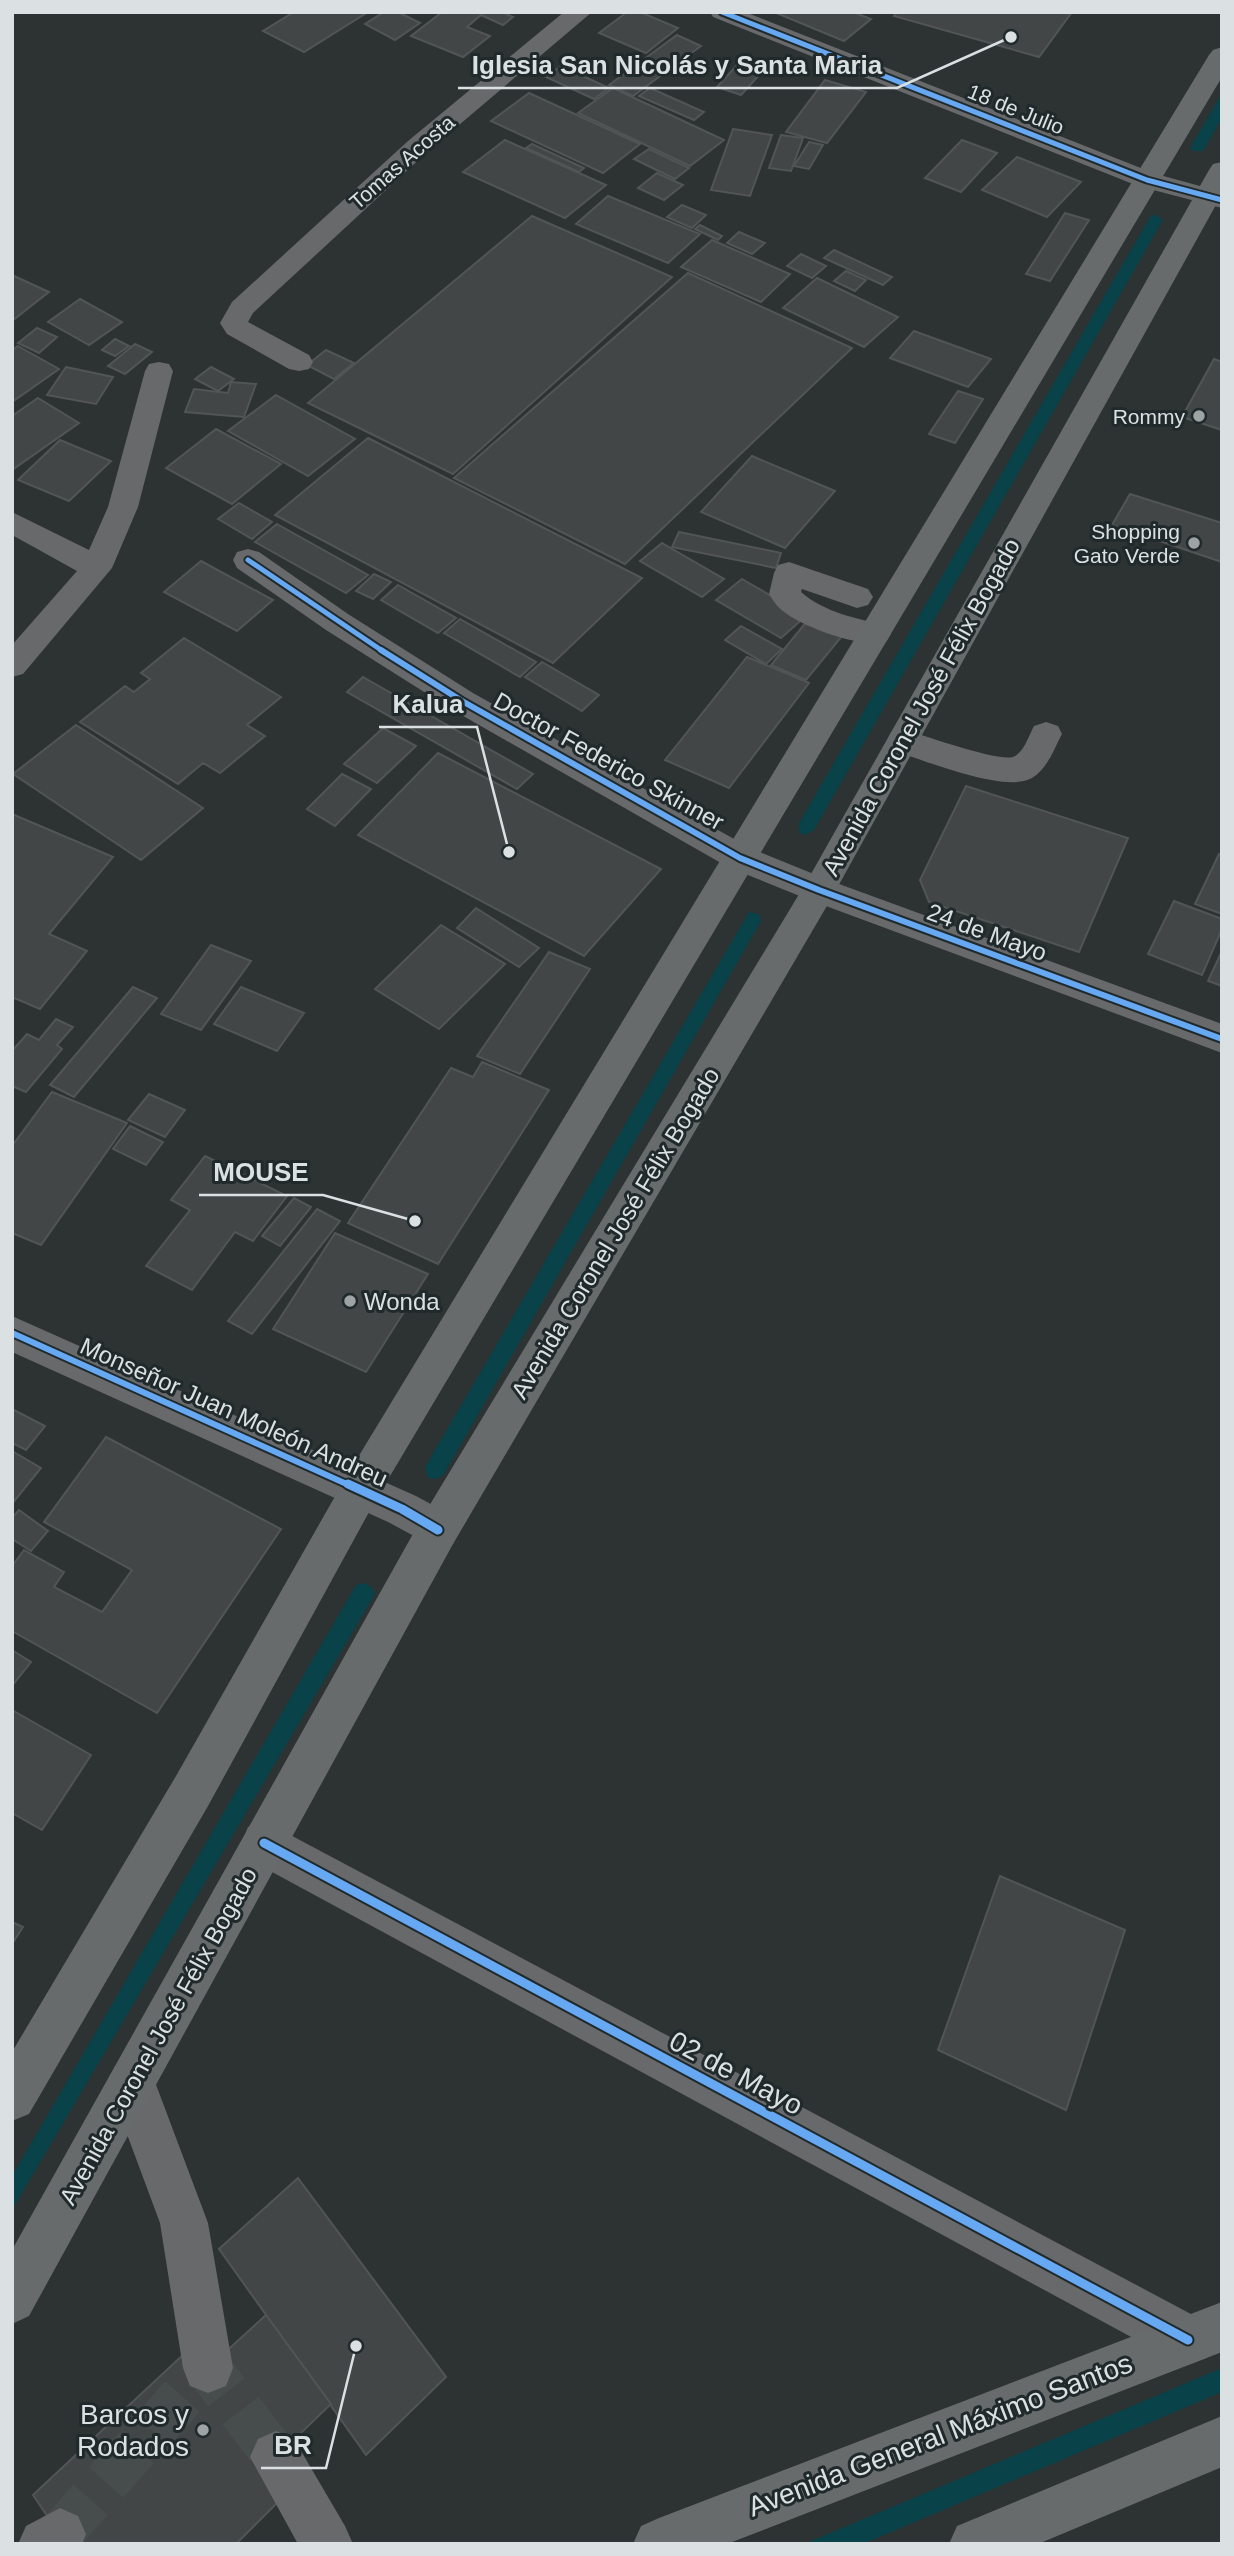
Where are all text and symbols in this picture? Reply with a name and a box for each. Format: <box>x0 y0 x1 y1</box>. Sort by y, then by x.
callout: Iglesia San Nicolás y Santa Maria <box>458 41 897 88</box>
text: Iglesia San Nicolás y Santa Maria <box>472 50 883 80</box>
street label: 18 de Julio <box>965 79 1067 139</box>
street label: Tomas Acosta <box>345 110 459 214</box>
place label: Rommy <box>1113 405 1185 428</box>
marker: Rommy <box>1191 408 1207 424</box>
place label: Shopping Gato Verde <box>1074 520 1180 567</box>
street label: Avenida Coronel José Félix Bogado <box>817 534 1025 880</box>
marker: Shopping Gato Verde <box>1186 535 1202 551</box>
callout: Kalua <box>379 680 477 727</box>
street label: Doctor Federico Skinner <box>489 686 729 836</box>
text: Kalua <box>393 689 464 719</box>
street label: 24 de Mayo <box>923 898 1051 966</box>
street label: Avenida Coronel José Félix Bogado <box>505 1063 725 1403</box>
callout: MOUSE <box>199 1148 323 1195</box>
text: MOUSE <box>213 1157 309 1187</box>
place label: Wonda <box>364 1288 440 1315</box>
marker: Wonda <box>342 1293 358 1309</box>
street label: Monseñor Juan Moleón Andreu <box>76 1332 392 1492</box>
street label: Avenida Coronel José Félix Bogado <box>54 1863 262 2209</box>
street label: 02 de Mayo <box>664 2025 808 2121</box>
street label: Avenida General Máximo Santos <box>744 2347 1136 2523</box>
place label: Barcos y Rodados <box>77 2399 189 2462</box>
callout: BR <box>261 2421 326 2468</box>
marker: Barcos y Rodados <box>195 2422 211 2438</box>
text: BR <box>274 2430 312 2460</box>

